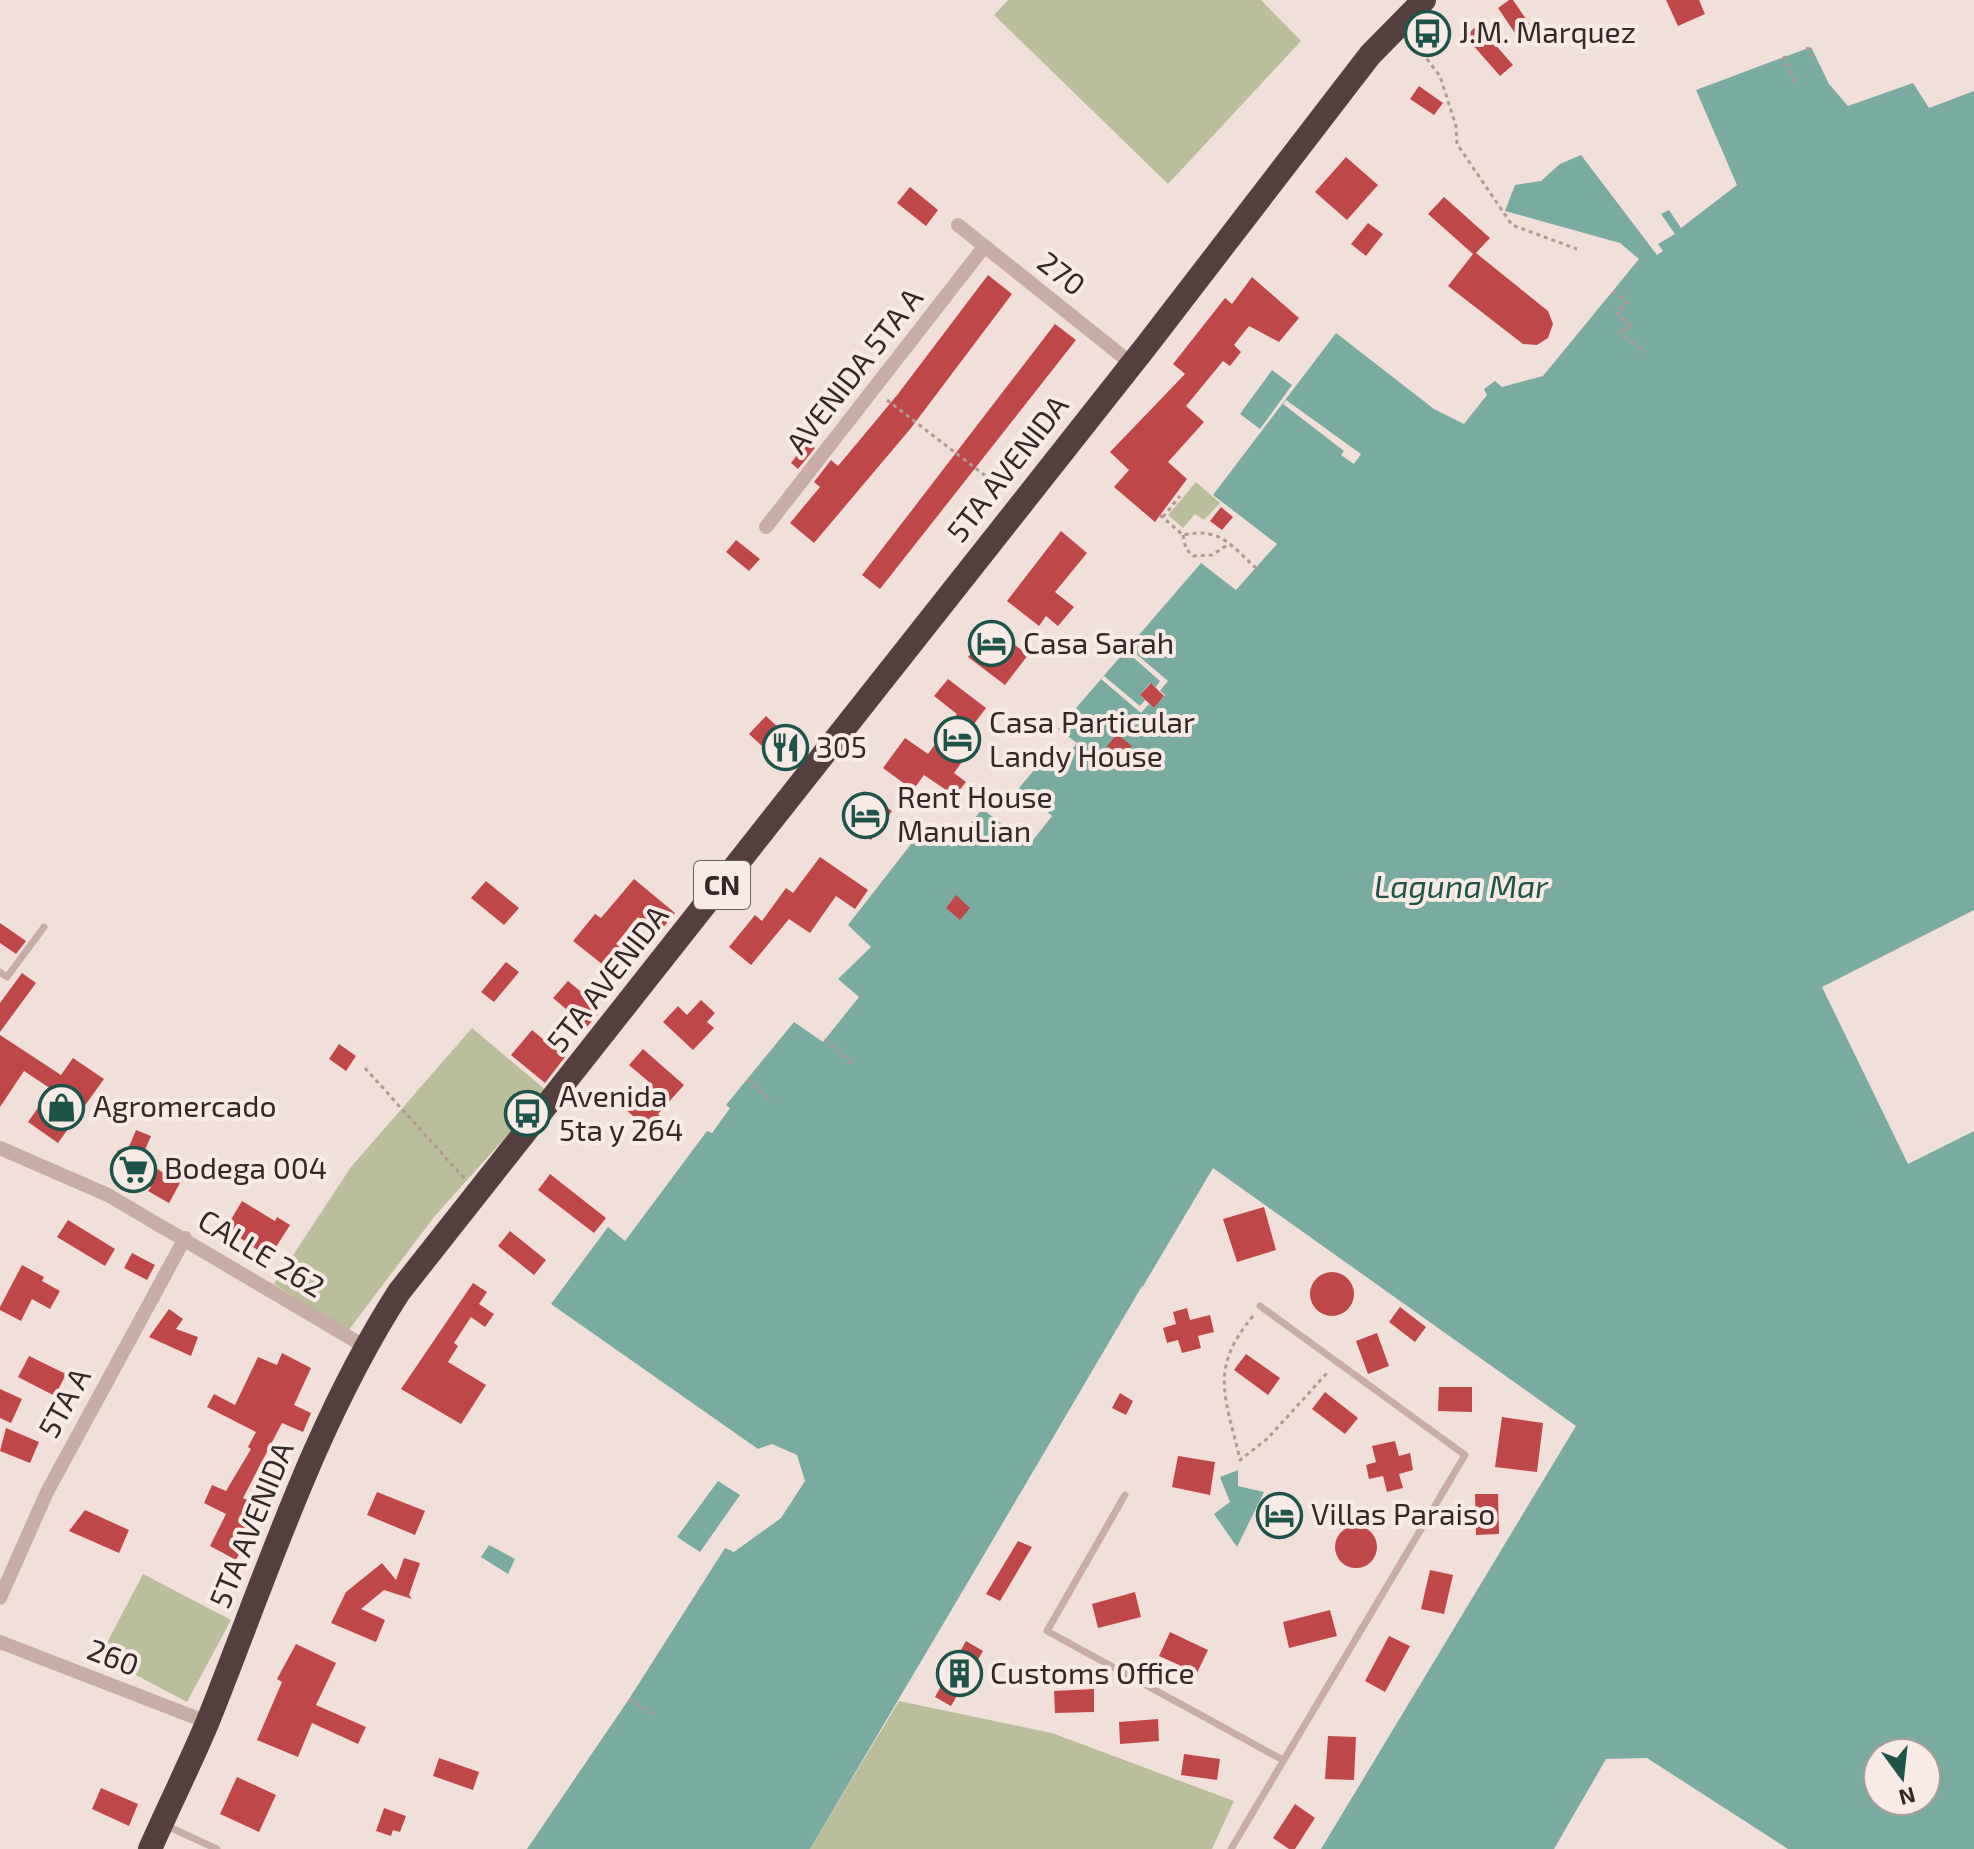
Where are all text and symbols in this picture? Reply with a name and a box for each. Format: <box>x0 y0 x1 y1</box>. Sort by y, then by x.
bus stop icon: J.M. Marquez <box>1404 9 1452 57</box>
place label: J.M. Marquez <box>1459 13 1636 49</box>
street label: 270 <box>1031 243 1093 302</box>
street label: AVENIDA 5TA A <box>778 279 930 460</box>
street label: 5TA AVENIDA <box>938 387 1075 548</box>
hotel icon: Casa Sarah <box>968 620 1016 668</box>
place label: Casa Sarah <box>1023 624 1174 660</box>
place label: Casa Particular Landy House <box>989 703 1195 773</box>
hotel icon: Casa Particular Landy House <box>934 716 982 764</box>
restaurant icon: 305 <box>761 724 809 772</box>
place label: 305 <box>816 728 867 764</box>
place label: Rent House ManuLian <box>897 778 1053 848</box>
hotel icon: Rent House ManuLian <box>842 791 890 839</box>
road number: CN <box>694 861 750 909</box>
water label: Laguna Mar <box>1374 866 1549 905</box>
street label: 5TA AVENIDA <box>538 897 675 1058</box>
place label: Avenida 5ta y 264 <box>559 1077 683 1147</box>
shop icon: Agromercado <box>38 1083 86 1131</box>
place label: Agromercado <box>93 1087 276 1123</box>
bus stop icon: Avenida 5ta y 264 <box>504 1090 552 1138</box>
supermarket icon: Bodega 004 <box>109 1145 157 1193</box>
place label: Bodega 004 <box>164 1149 327 1185</box>
street label: CALLE 262 <box>192 1201 332 1304</box>
street label: 5TA A <box>29 1361 97 1443</box>
street label: 5TA AVENIDA <box>201 1436 300 1613</box>
hotel icon: Villas Paraiso <box>1256 1491 1304 1539</box>
place label: Villas Paraiso <box>1311 1495 1495 1531</box>
street label: 260 <box>83 1630 144 1682</box>
building icon: Customs Office <box>935 1650 983 1698</box>
place label: Customs Office <box>990 1654 1195 1690</box>
north arrow <box>1862 1737 1942 1817</box>
text: N <box>1896 1783 1918 1812</box>

